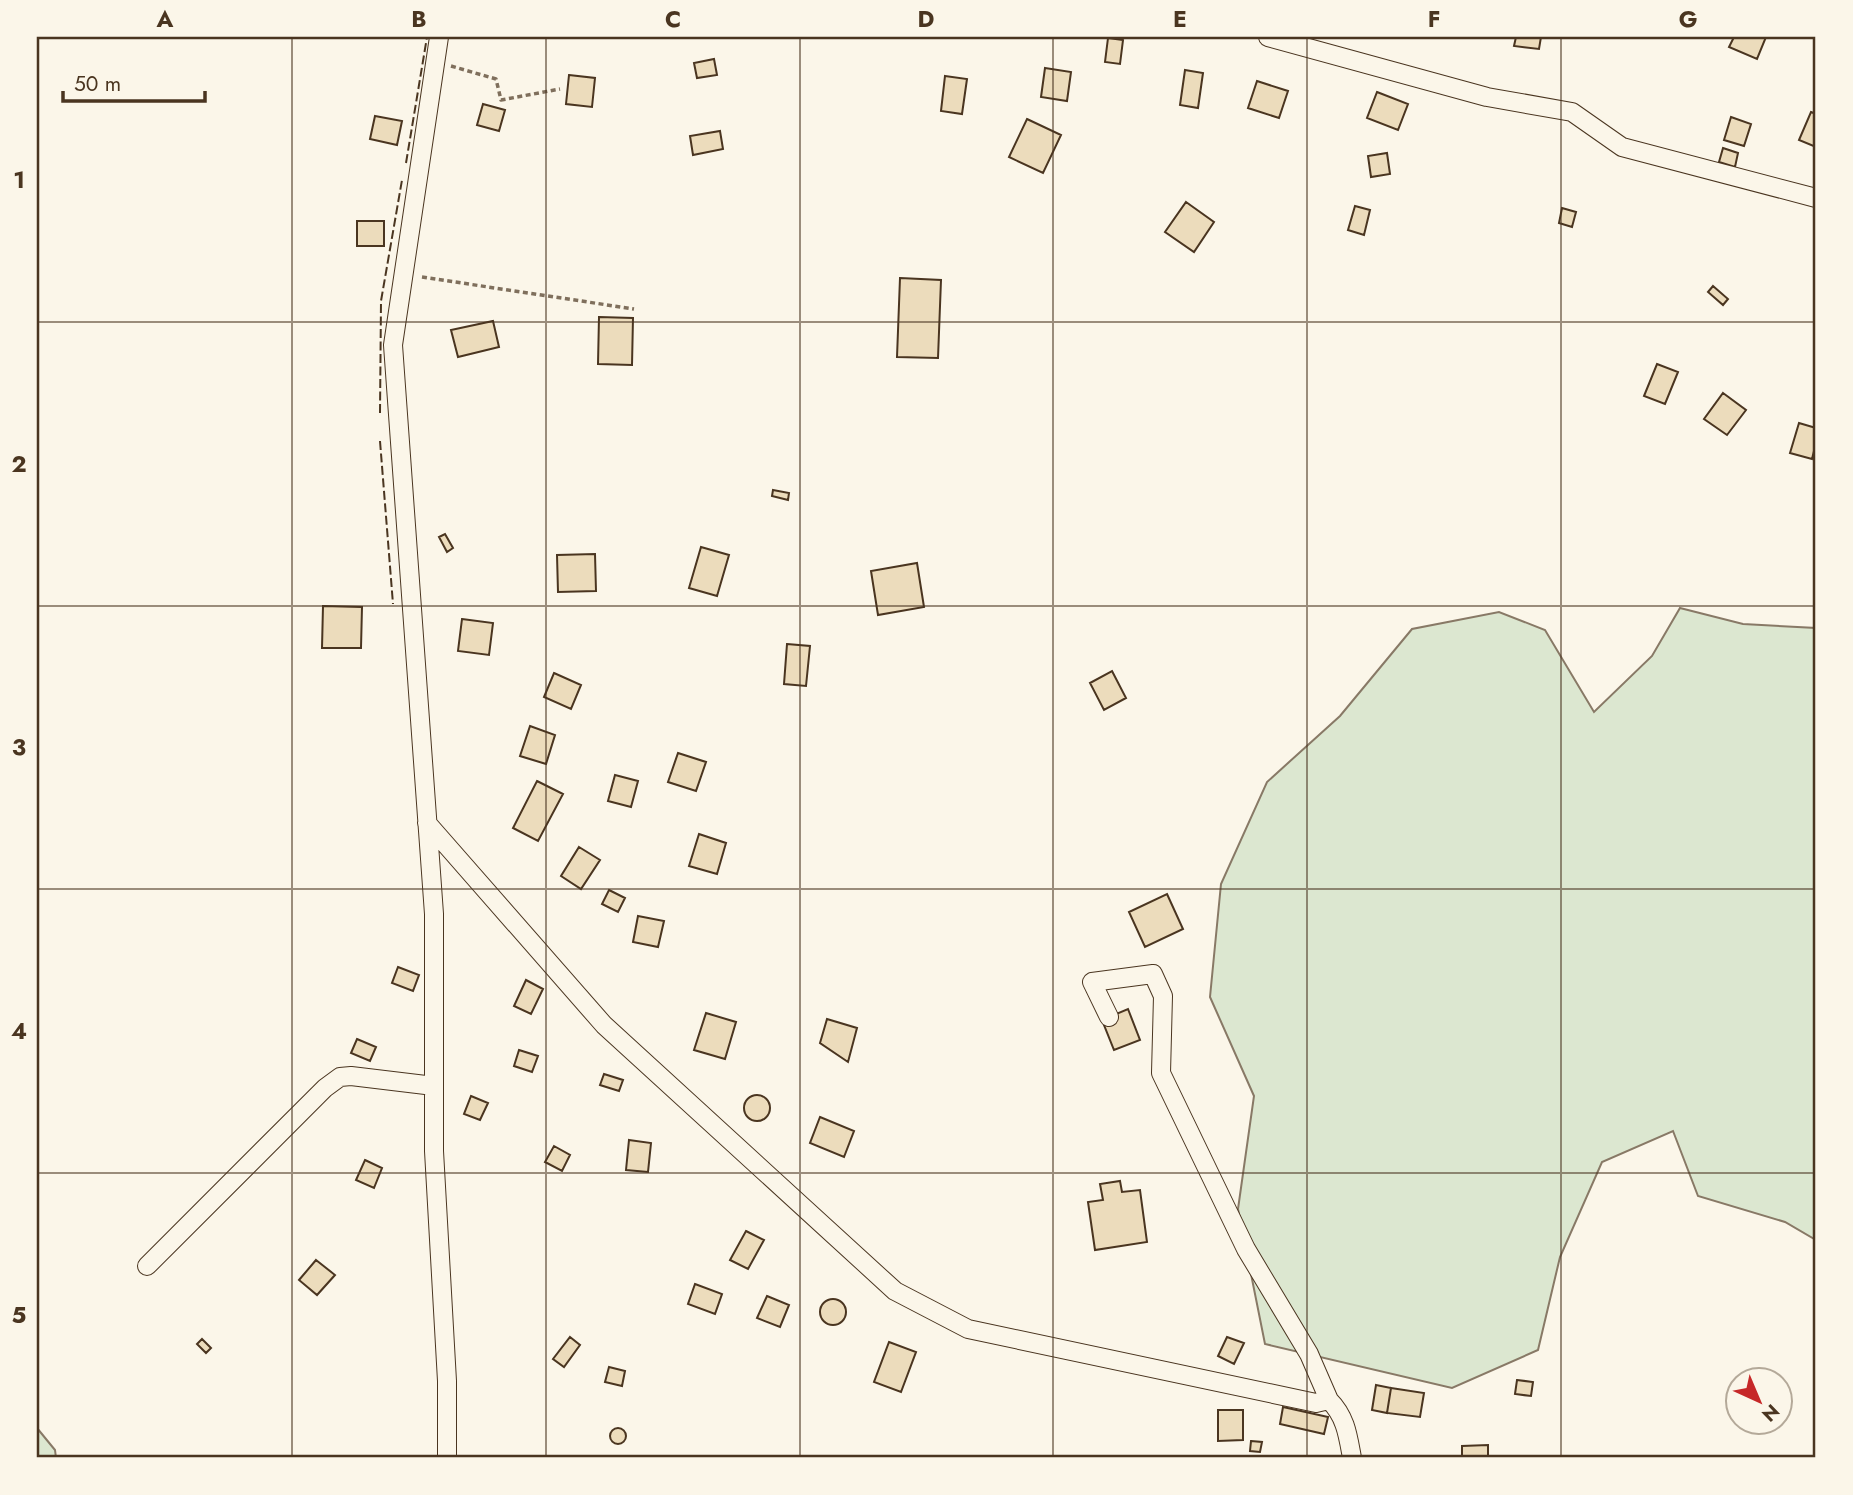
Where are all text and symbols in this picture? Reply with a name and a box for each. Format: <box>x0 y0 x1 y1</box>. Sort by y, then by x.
text: A <box>156 2 174 36</box>
text: B <box>411 2 427 36</box>
text: C <box>665 2 681 36</box>
text: D <box>918 2 935 36</box>
text: E <box>1173 2 1187 36</box>
text: F <box>1428 2 1440 36</box>
text: G <box>1679 2 1697 36</box>
scale bar <box>63 60 205 104</box>
text: 50 m <box>74 69 121 99</box>
text: 1 <box>13 163 25 197</box>
text: 2 <box>11 447 27 481</box>
text: 3 <box>12 730 26 764</box>
text: 4 <box>11 1014 27 1048</box>
text: 5 <box>12 1298 26 1332</box>
north arrow <box>1724 1366 1794 1436</box>
text: N <box>1756 1398 1785 1428</box>

